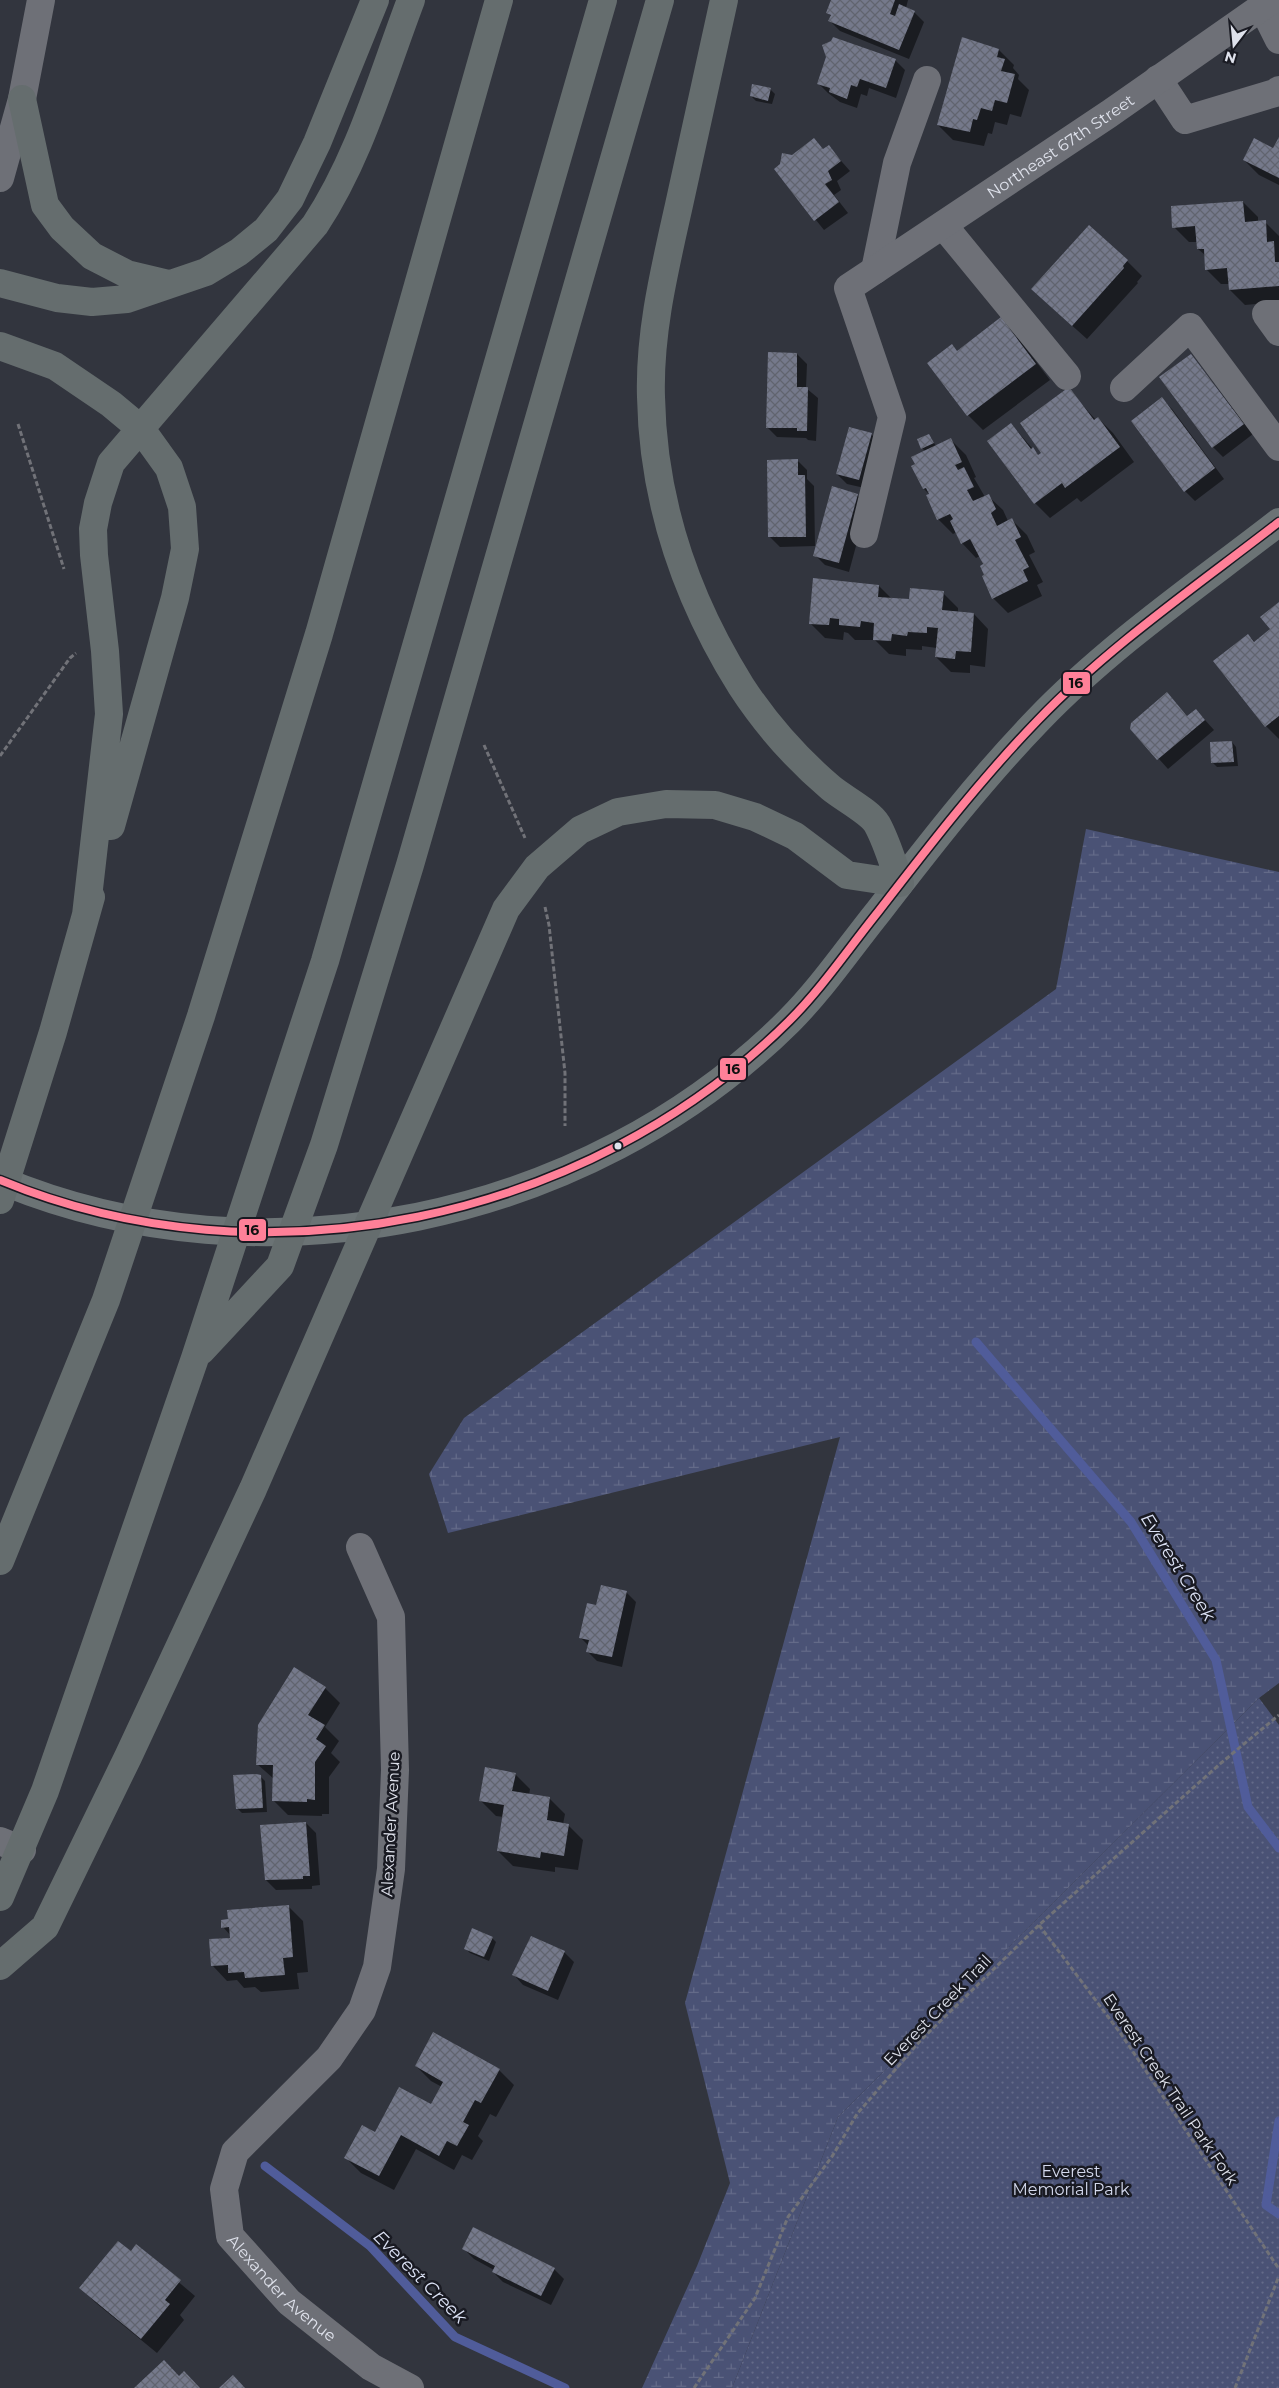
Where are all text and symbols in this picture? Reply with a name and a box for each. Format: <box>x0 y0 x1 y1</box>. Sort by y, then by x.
north arrow <box>1209 20 1259 70</box>
text: N <box>1222 47 1238 68</box>
street label: Northeast 67th Street <box>983 90 1138 203</box>
line badge: 16 <box>1062 671 1091 695</box>
text: 16 <box>1069 674 1083 692</box>
line badge: 16 <box>719 1057 747 1081</box>
text: 16 <box>726 1060 740 1078</box>
unlabelled marker <box>613 1141 623 1151</box>
line badge: 16 <box>238 1218 267 1242</box>
text: 16 <box>245 1221 259 1239</box>
water label: Everest Creek <box>1136 1509 1221 1626</box>
street label: Alexander Avenue <box>377 1751 404 1897</box>
street label: Everest Creek Trail <box>880 1951 995 2070</box>
street label: Everest Creek Trail Park Fork <box>1099 1990 1242 2189</box>
park label: Everest Memorial Park <box>1012 2162 1130 2199</box>
water label: Everest Creek <box>369 2226 472 2329</box>
street label: Alexander Avenue <box>223 2231 340 2346</box>

